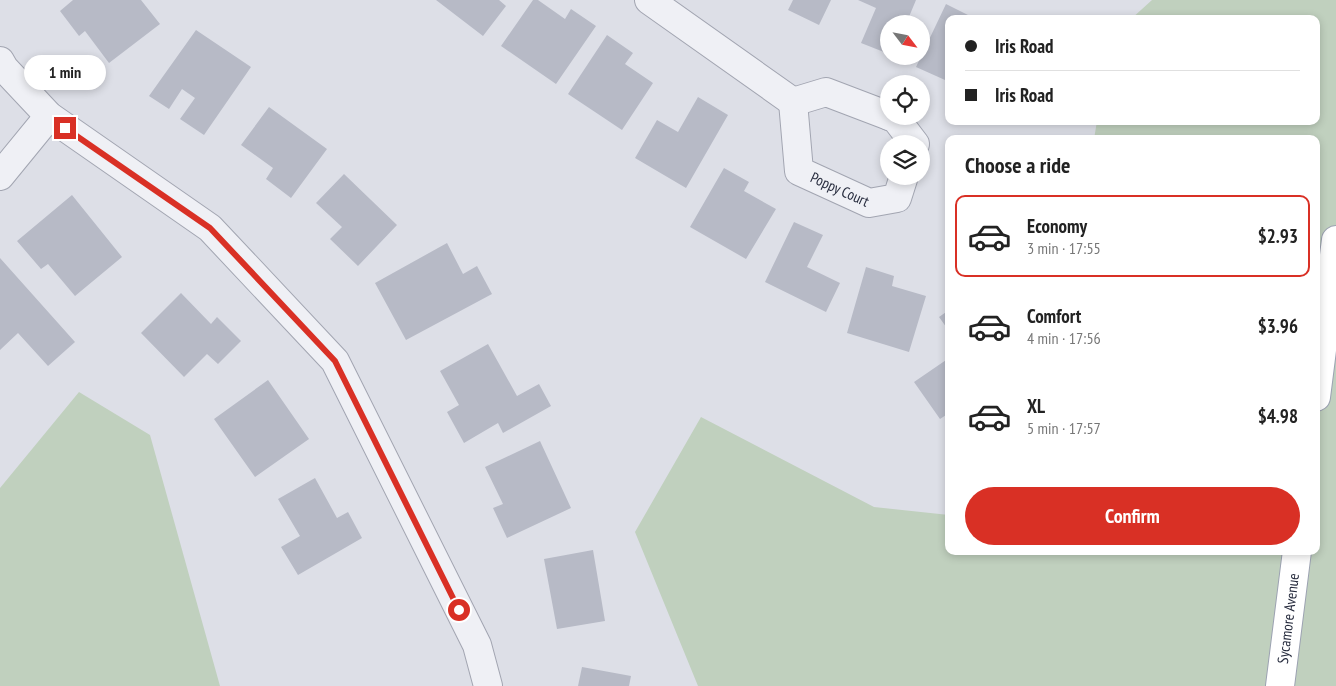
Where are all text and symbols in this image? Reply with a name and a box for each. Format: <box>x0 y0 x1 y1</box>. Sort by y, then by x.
north arrow <box>880 15 930 65</box>
map controls <box>880 15 930 185</box>
text: Iris Road <box>995 34 1053 58</box>
callout: 1 min <box>24 56 106 90</box>
text: 1 min <box>49 62 81 82</box>
button: locate <box>880 75 930 125</box>
text: Iris Road <box>995 83 1053 107</box>
route end <box>54 117 76 139</box>
button: layers <box>880 135 930 185</box>
text: Choose a ride <box>965 151 1070 179</box>
street label: Poppy Court <box>808 168 872 211</box>
icon: car <box>967 214 1012 259</box>
text: Economy <box>1027 214 1087 238</box>
text: $2.93 <box>1258 224 1298 248</box>
text: 3 min · 17:55 <box>1027 238 1101 258</box>
icon: car <box>967 304 1012 349</box>
text: Comfort <box>1027 304 1081 328</box>
text: $3.96 <box>1258 314 1298 338</box>
text: 4 min · 17:56 <box>1027 328 1101 348</box>
icon: car <box>967 394 1012 439</box>
text: XL <box>1027 394 1045 418</box>
text: $4.98 <box>1258 404 1298 428</box>
text: 5 min · 17:57 <box>1027 418 1101 438</box>
button: Confirm <box>965 487 1300 545</box>
street label: Sycamore Avenue <box>1273 572 1303 665</box>
route start <box>448 599 470 621</box>

